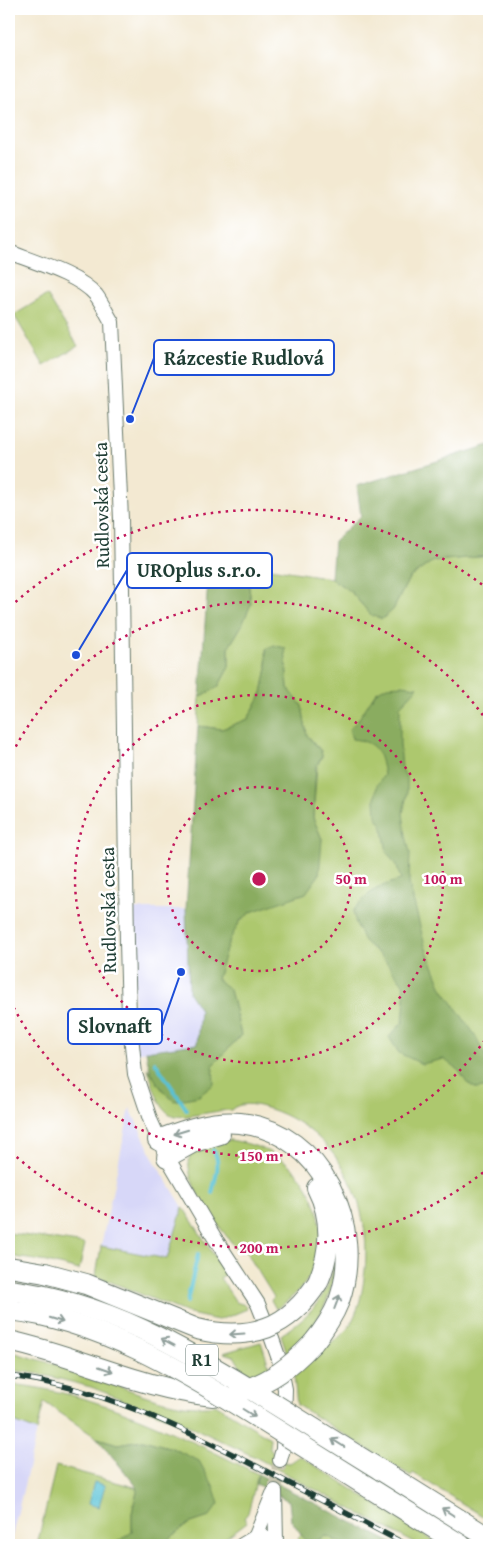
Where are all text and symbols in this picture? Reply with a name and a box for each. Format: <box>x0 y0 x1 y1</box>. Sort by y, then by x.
callout: Rázcestie Rudlová <box>154 340 334 375</box>
text: Rázcestie Rudlová <box>164 343 325 372</box>
street label: Rudlovská cesta <box>86 442 116 568</box>
callout: UROplus s.r.o. <box>127 553 272 588</box>
text: UROplus s.r.o. <box>137 555 261 584</box>
street label: Rudlovská cesta <box>93 847 123 973</box>
text: 50 m <box>335 868 367 889</box>
text: 100 m <box>423 868 463 889</box>
centre of rings <box>250 870 268 888</box>
callout: Slovnaft <box>68 1009 162 1044</box>
text: Slovnaft <box>78 1011 152 1040</box>
one-way arrow <box>173 1127 189 1137</box>
text: 150 m <box>239 1145 279 1166</box>
text: 200 m <box>239 1237 279 1258</box>
one-way arrow <box>333 1294 342 1310</box>
one-way arrow <box>48 1315 64 1325</box>
one-way arrow <box>229 1329 245 1339</box>
one-way arrow <box>161 1337 176 1347</box>
road number: R1 <box>186 1344 218 1376</box>
one-way arrow <box>98 1365 113 1374</box>
one-way arrow <box>242 1408 256 1418</box>
one-way arrow <box>331 1438 345 1448</box>
one-way arrow <box>441 1507 455 1517</box>

